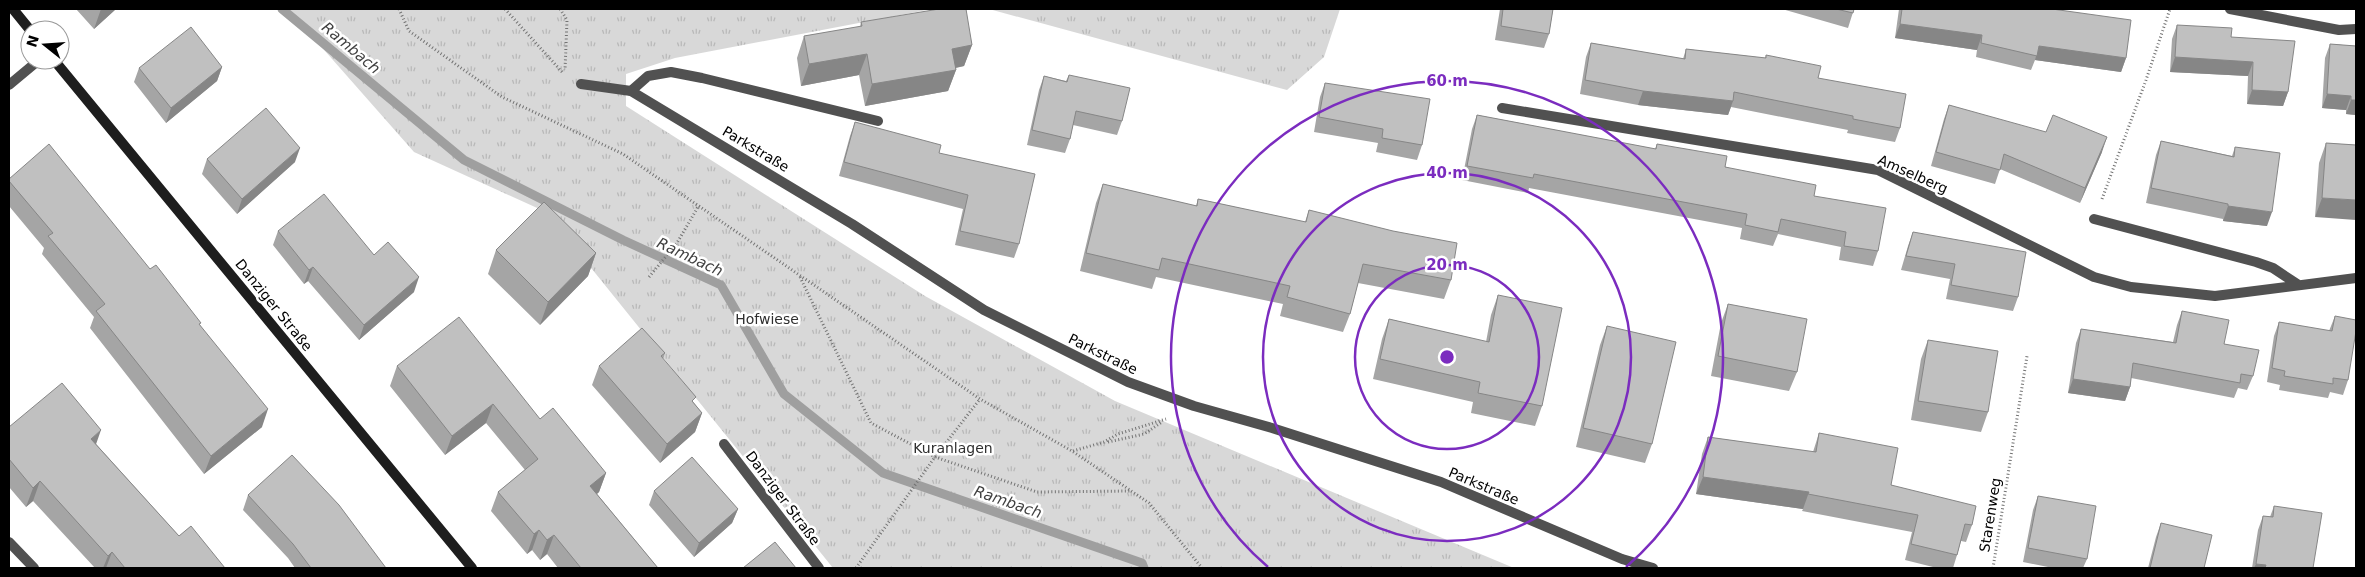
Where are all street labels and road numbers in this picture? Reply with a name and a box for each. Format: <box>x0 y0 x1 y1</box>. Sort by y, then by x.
street label: Parkstraße <box>720 123 792 175</box>
street label: Amselberg <box>1876 151 1950 197</box>
street label: Danziger Straße <box>232 256 316 354</box>
street label: Parkstraße <box>1066 330 1140 378</box>
street label: Danziger Straße <box>743 448 823 548</box>
street label: Parkstraße <box>1446 464 1522 508</box>
street label: Starenweg <box>1976 477 2004 553</box>

